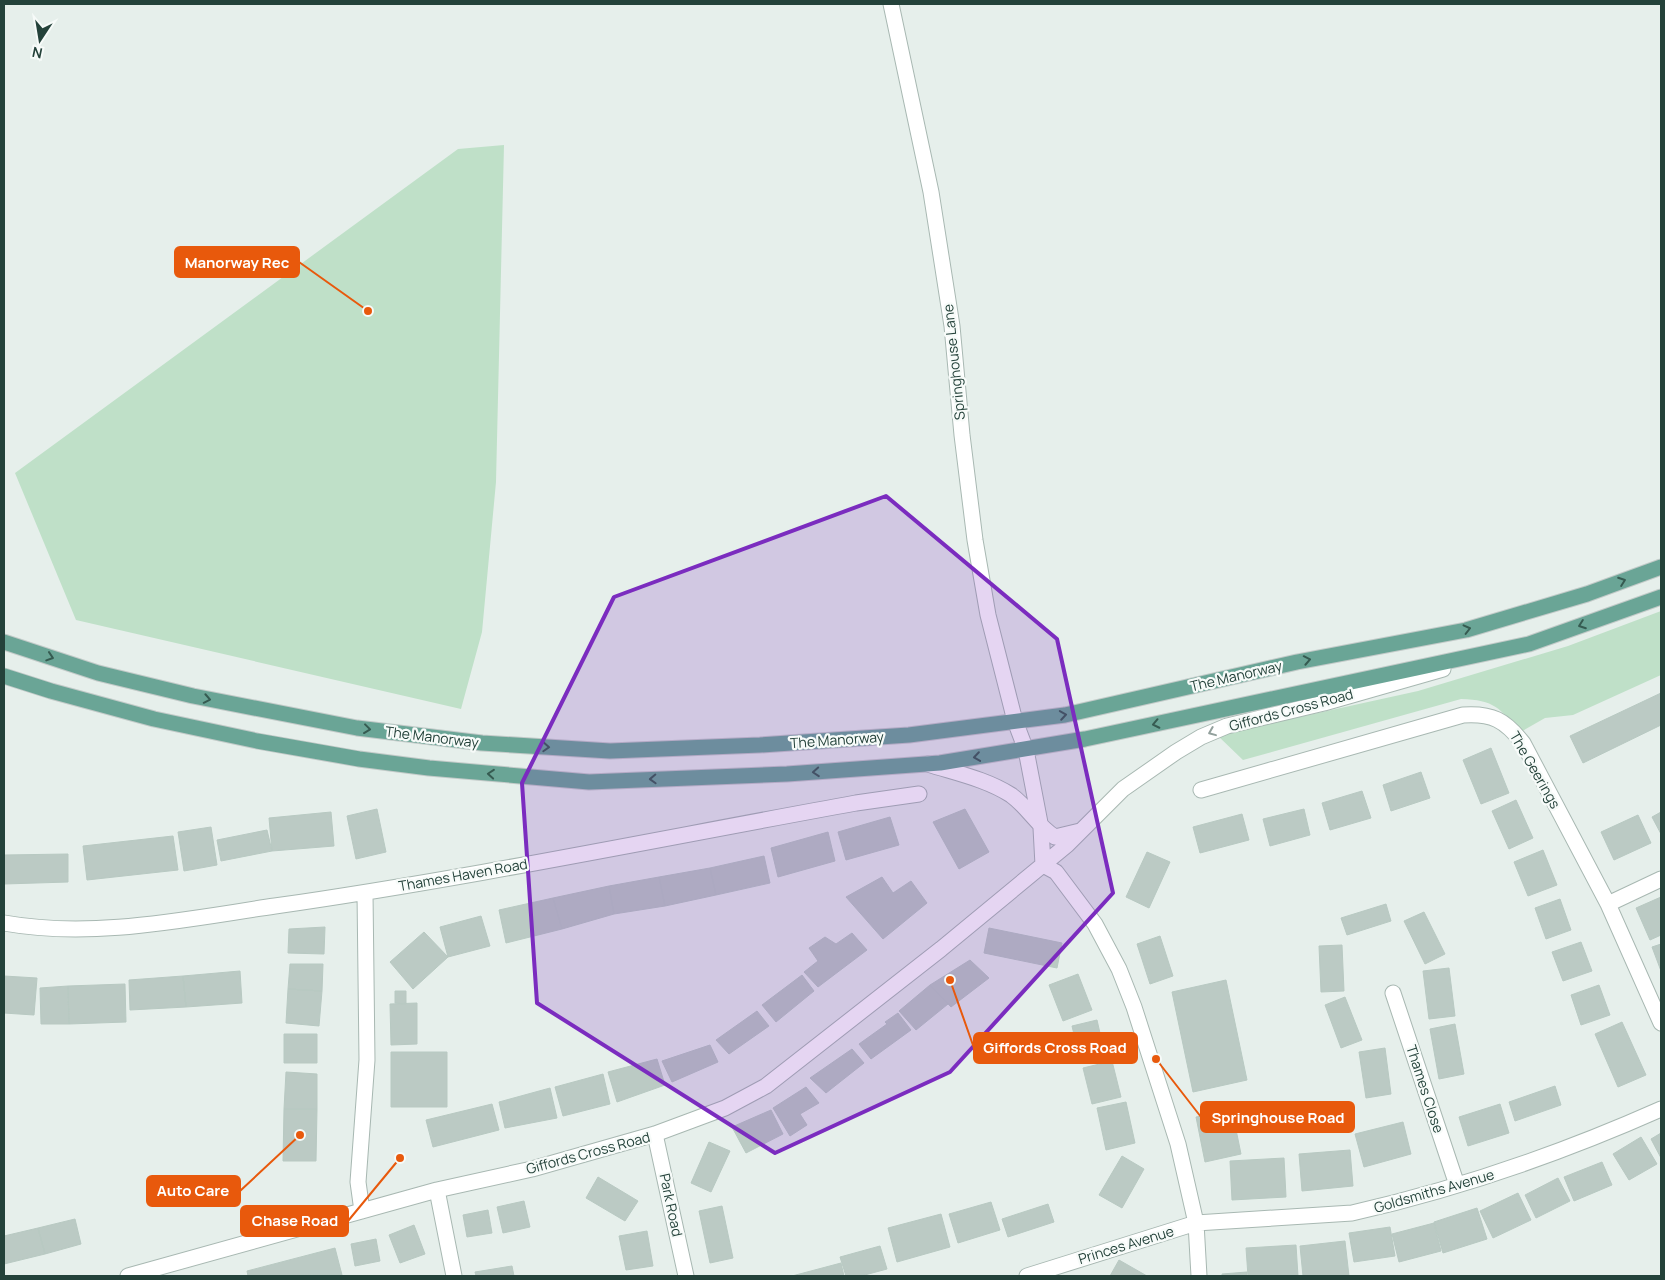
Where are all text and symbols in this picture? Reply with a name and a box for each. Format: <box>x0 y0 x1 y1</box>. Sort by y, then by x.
north arrow <box>15 15 65 65</box>
text: N <box>30 43 44 64</box>
callout: Manorway Rec <box>175 247 299 277</box>
text: Manorway Rec <box>185 252 290 273</box>
street label: Springhouse Lane <box>938 303 969 421</box>
one-way arrow <box>1617 577 1626 587</box>
one-way arrow <box>1579 619 1587 629</box>
one-way arrow <box>1462 624 1471 635</box>
one-way arrow <box>45 651 54 661</box>
street label: The Manorway <box>1188 656 1284 695</box>
one-way arrow <box>1303 656 1312 666</box>
street label: Giffords Cross Road <box>1227 684 1355 735</box>
one-way arrow <box>203 693 211 703</box>
one-way arrow <box>1059 711 1068 721</box>
one-way arrow <box>1152 718 1161 729</box>
street label: The Manorway <box>384 721 480 752</box>
one-way arrow <box>363 723 371 734</box>
one-way arrow <box>1208 726 1217 737</box>
street label: The Manorway <box>789 727 885 752</box>
street label: The Geerings <box>1506 728 1565 812</box>
one-way arrow <box>542 742 550 753</box>
one-way arrow <box>973 752 982 762</box>
one-way arrow <box>811 766 819 777</box>
one-way arrow <box>487 769 495 780</box>
one-way arrow <box>649 774 657 784</box>
street label: Thames Haven Road <box>397 854 529 895</box>
callout: Giffords Cross Road <box>974 1033 1137 1063</box>
text: Giffords Cross Road <box>983 1037 1127 1058</box>
street label: Thames Close <box>1402 1042 1449 1135</box>
callout: Springhouse Road <box>1201 1102 1354 1132</box>
text: Springhouse Road <box>1211 1107 1345 1128</box>
street label: Giffords Cross Road <box>524 1127 652 1178</box>
street label: Goldsmiths Avenue <box>1372 1164 1496 1217</box>
street label: Park Road <box>656 1172 687 1238</box>
callout: Auto Care <box>147 1176 240 1206</box>
text: Auto Care <box>157 1180 229 1201</box>
callout: Chase Road <box>241 1206 348 1236</box>
text: Chase Road <box>252 1210 338 1231</box>
street label: Princes Avenue <box>1076 1221 1176 1268</box>

